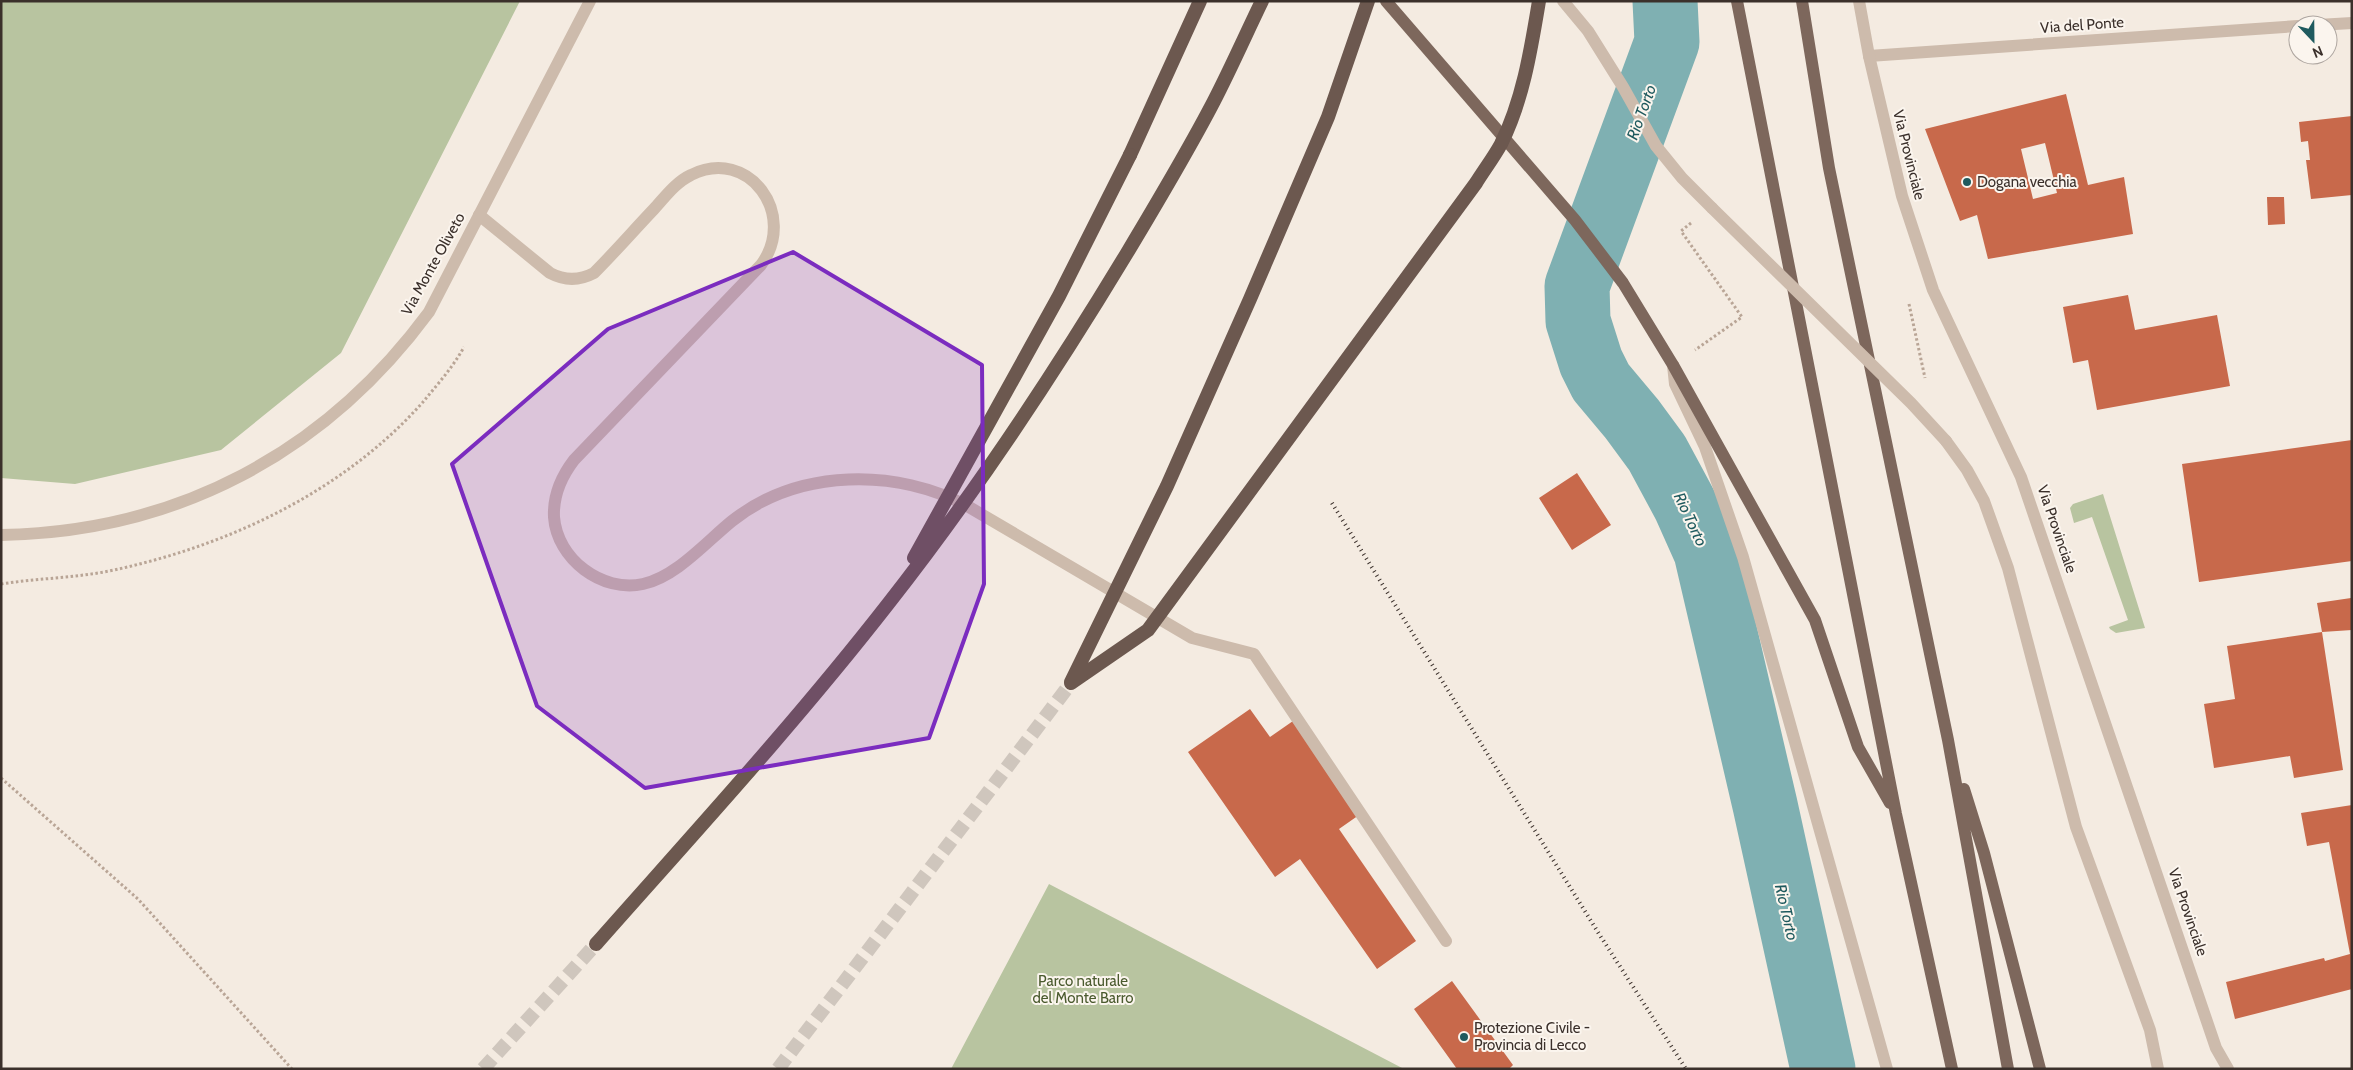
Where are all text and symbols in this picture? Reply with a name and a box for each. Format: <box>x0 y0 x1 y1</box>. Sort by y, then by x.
street label: Via del Ponte <box>2039 13 2125 37</box>
north arrow <box>2288 15 2338 65</box>
text: N <box>2310 42 2326 62</box>
water label: Rio Torto <box>1623 82 1660 142</box>
street label: Via Provinciale <box>1889 108 1929 202</box>
place label: Dogana vecchia <box>1977 173 2077 191</box>
marker: Dogana vecchia <box>1961 176 1973 188</box>
street label: Via Monte Oliveto <box>397 210 469 318</box>
street label: Via Provinciale <box>2034 483 2081 576</box>
water label: Rio Torto <box>1670 489 1711 549</box>
street label: Via Provinciale <box>2165 866 2212 959</box>
water label: Rio Torto <box>1771 882 1802 942</box>
park label: Parco naturale del Monte Barro <box>1032 972 1134 1007</box>
place label: Protezione Civile - Provincia di Lecco <box>1474 1019 1590 1054</box>
marker: Protezione Civile - Provincia di Lecco <box>1458 1031 1470 1043</box>

